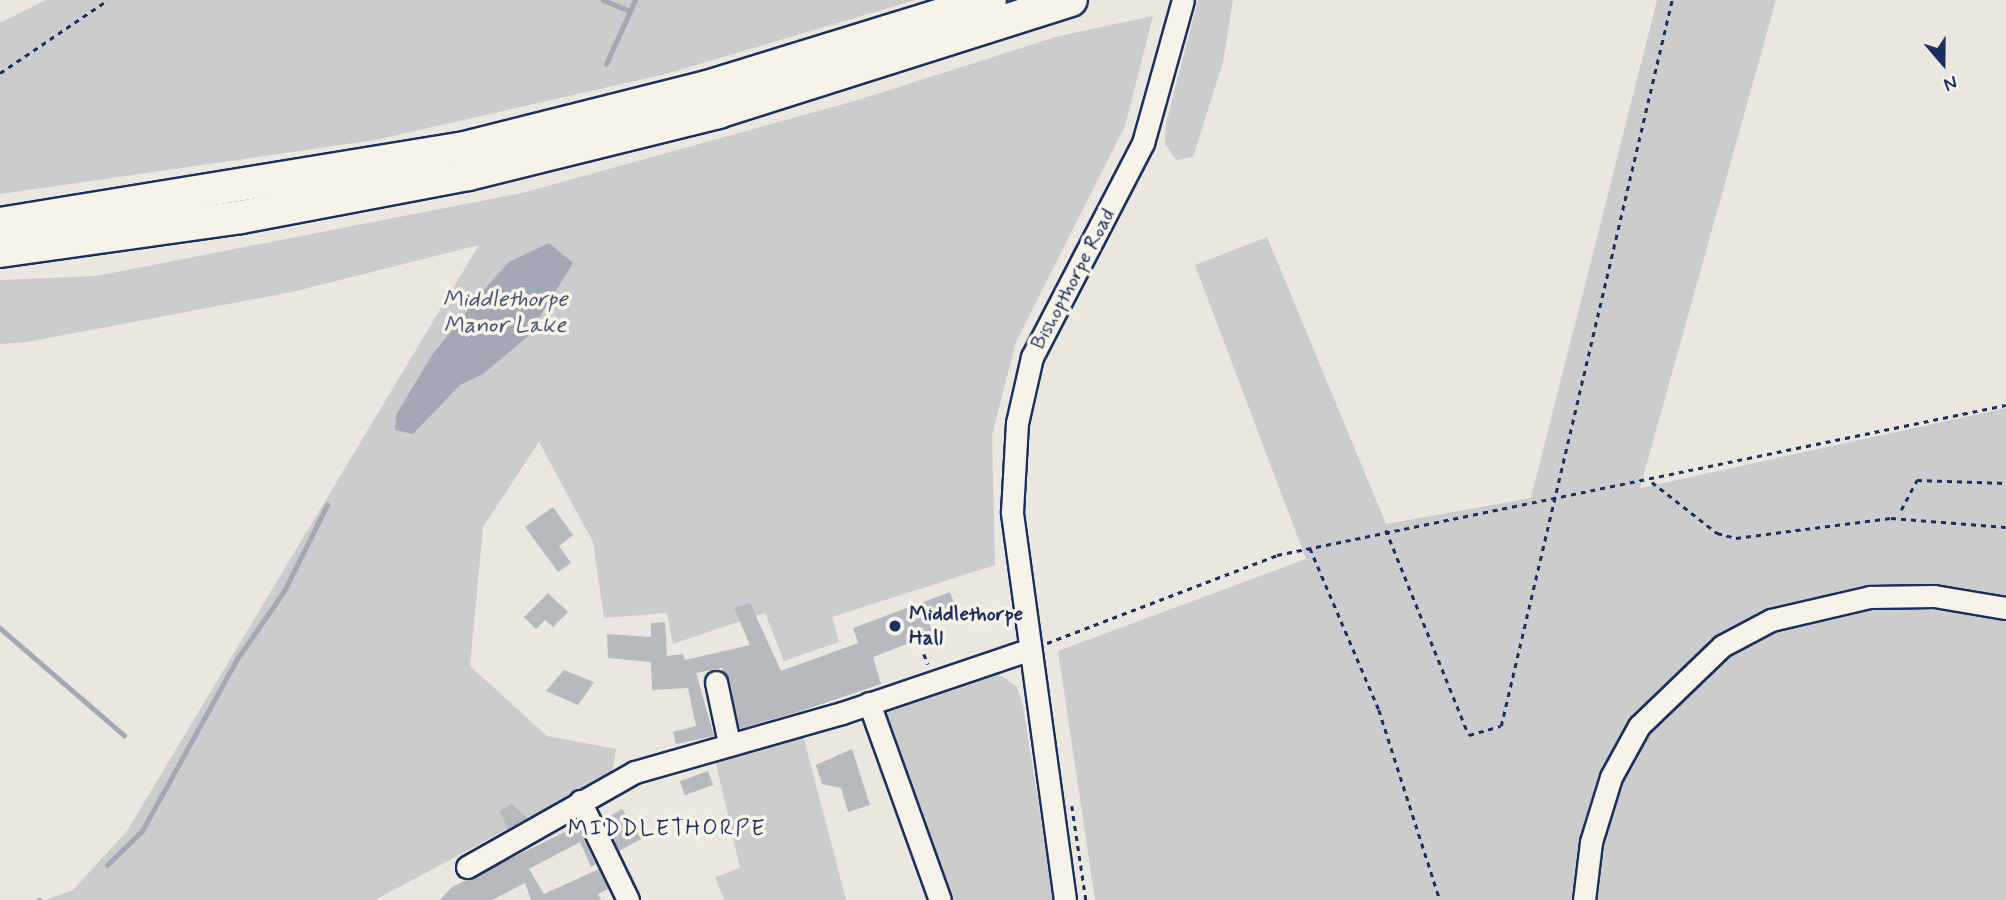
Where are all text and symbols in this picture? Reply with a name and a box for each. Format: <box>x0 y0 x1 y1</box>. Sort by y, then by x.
north arrow <box>1908 28 1978 98</box>
text: N <box>1940 69 1961 97</box>
street label: Bishopthorpe Road <box>1026 205 1120 353</box>
water label: Middlethorpe Manor Lake <box>442 286 568 340</box>
place label: Middlethorpe Hall <box>909 601 1023 651</box>
marker: Middlethorpe Hall <box>887 618 903 634</box>
district label: MIDDLETHORPE <box>568 815 766 843</box>

